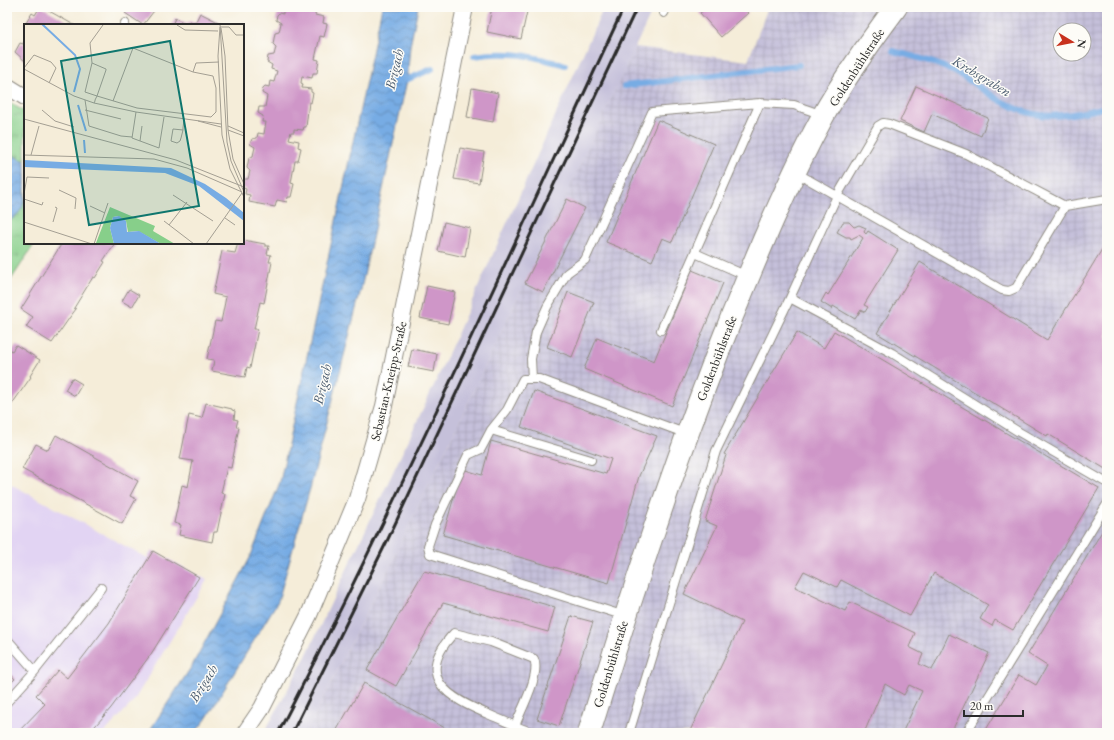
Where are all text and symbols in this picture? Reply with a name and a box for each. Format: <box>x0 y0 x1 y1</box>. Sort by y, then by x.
north arrow <box>1052 22 1092 62</box>
inset map <box>24 24 244 244</box>
street label: Goldenbühlstraße <box>825 25 888 110</box>
text: N <box>1074 38 1090 49</box>
water label: Brigach <box>380 47 407 92</box>
water label: Krebsgraben <box>949 51 1015 101</box>
street label: Goldenbühlstraße <box>692 313 741 403</box>
street label: Sebastian-Kneipp-Straße <box>366 320 411 443</box>
water label: Brigach <box>308 362 335 407</box>
street label: Goldenbühlstraße <box>589 619 632 710</box>
water label: Brigach <box>184 661 222 706</box>
scale bar <box>964 692 1023 718</box>
text: 20 m <box>970 698 994 714</box>

